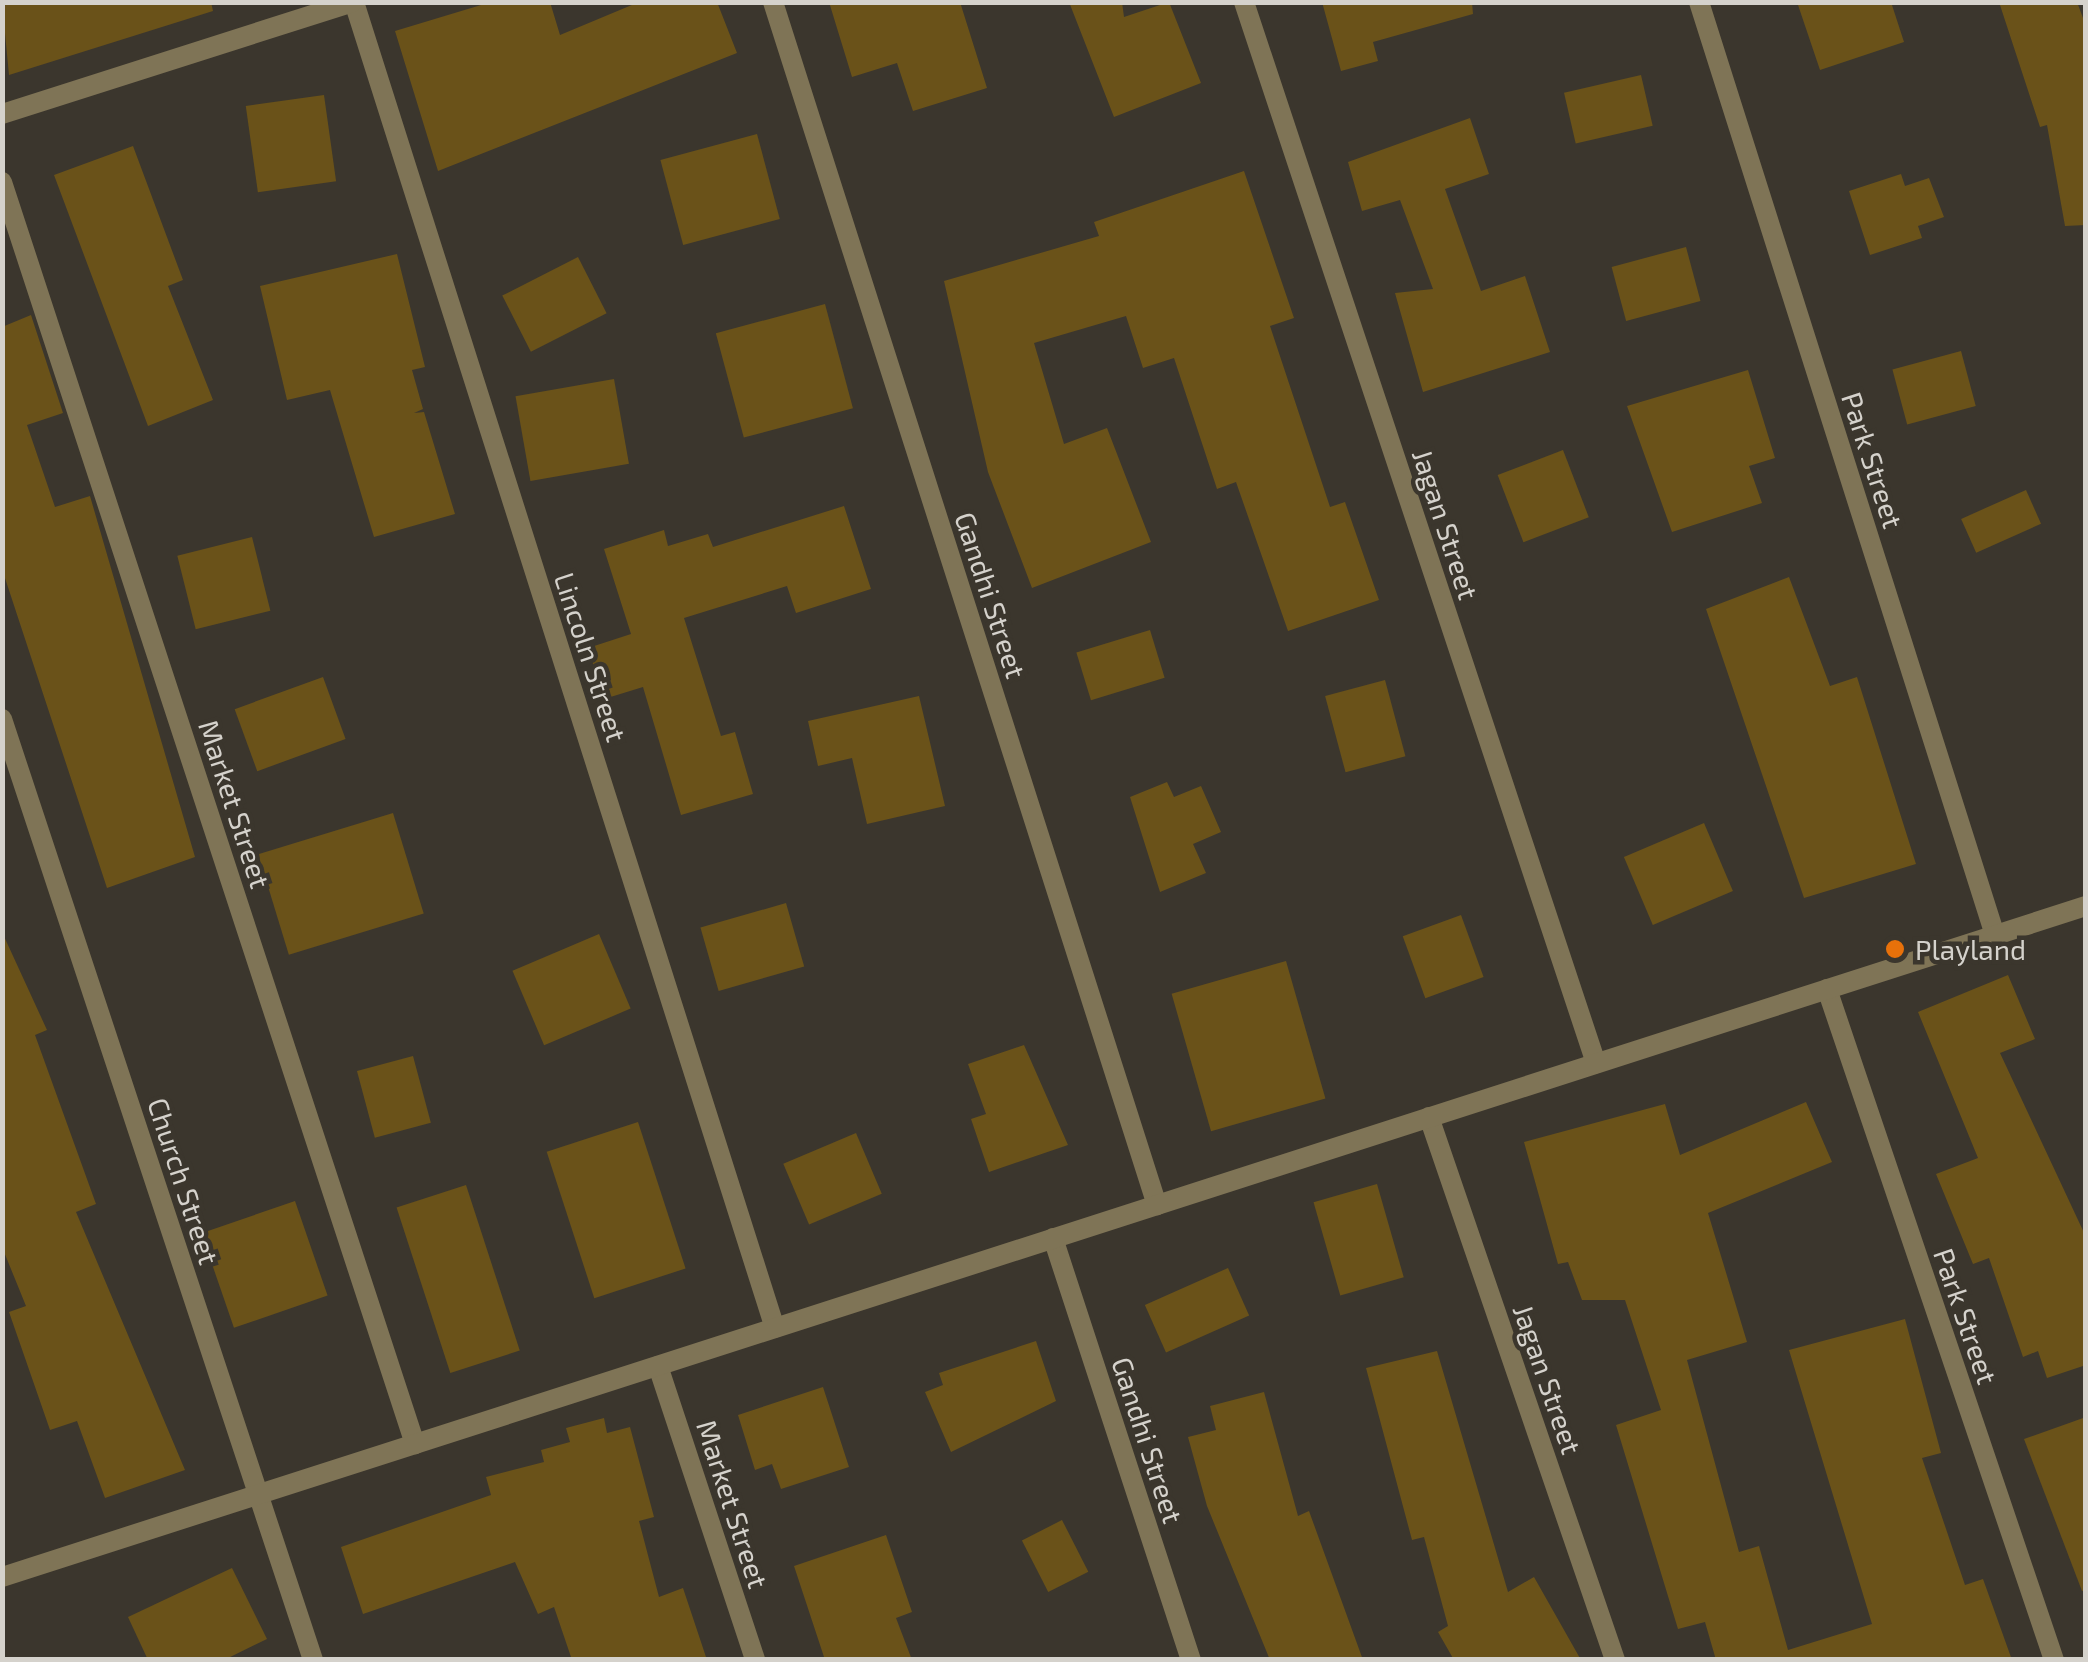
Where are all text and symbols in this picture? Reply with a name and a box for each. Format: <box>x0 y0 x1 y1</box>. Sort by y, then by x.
street label: Park Street <box>1835 388 1911 532</box>
street label: Jagan Street <box>1406 445 1486 603</box>
street label: Gandhi Street <box>948 508 1034 682</box>
street label: Lincoln Street <box>548 568 634 746</box>
street label: Market Street <box>192 716 278 892</box>
place label: Playland <box>1915 932 2026 966</box>
marker: Playland <box>1884 938 1906 960</box>
street label: Church Street <box>141 1094 227 1268</box>
street label: Park Street <box>1927 1244 2005 1388</box>
street label: Jagan Street <box>1507 1300 1589 1458</box>
street label: Gandhi Street <box>1105 1353 1191 1527</box>
street label: Market Street <box>690 1416 776 1592</box>

